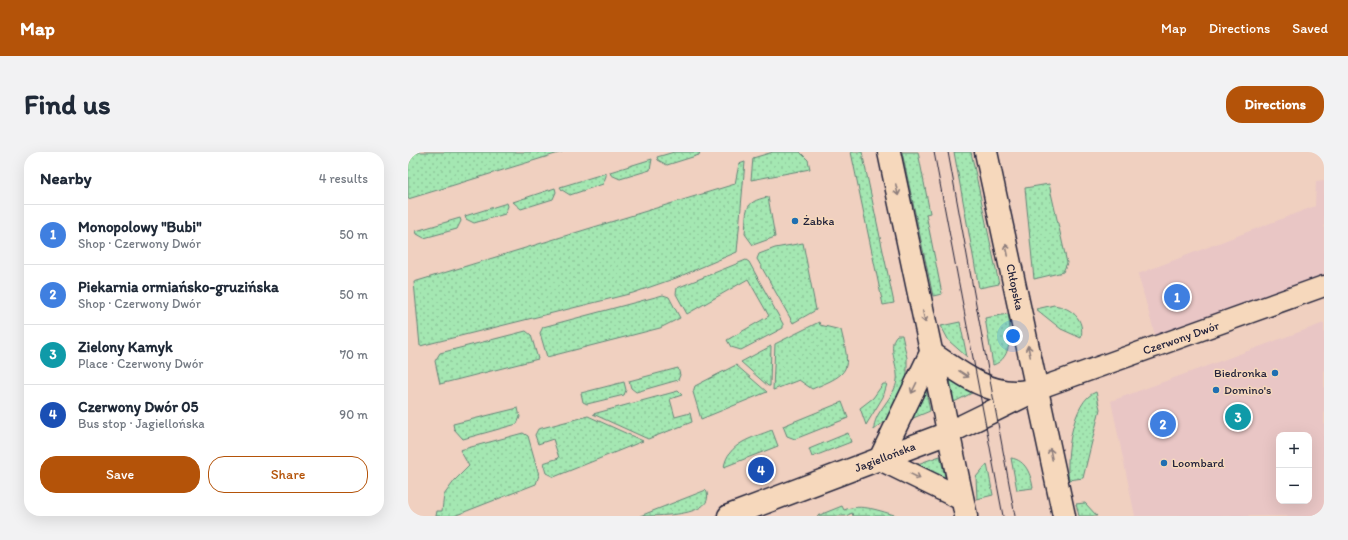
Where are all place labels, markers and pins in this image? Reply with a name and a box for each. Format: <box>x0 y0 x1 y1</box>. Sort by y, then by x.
place label: Żabka <box>803 214 834 228</box>
marker: Żabka <box>790 216 800 226</box>
pin: 1 <box>1164 282 1190 312</box>
place label: Biedronka <box>1214 366 1268 380</box>
marker: Biedronka <box>1270 368 1280 378</box>
place label: Domino's <box>1224 383 1271 397</box>
marker: Domino's <box>1211 385 1221 395</box>
pin: 3 <box>1225 402 1251 432</box>
pin: 2 <box>1150 409 1176 439</box>
pin: 4 <box>748 455 774 485</box>
place label: Loombard <box>1172 456 1225 470</box>
marker: Loombard <box>1159 458 1169 468</box>

